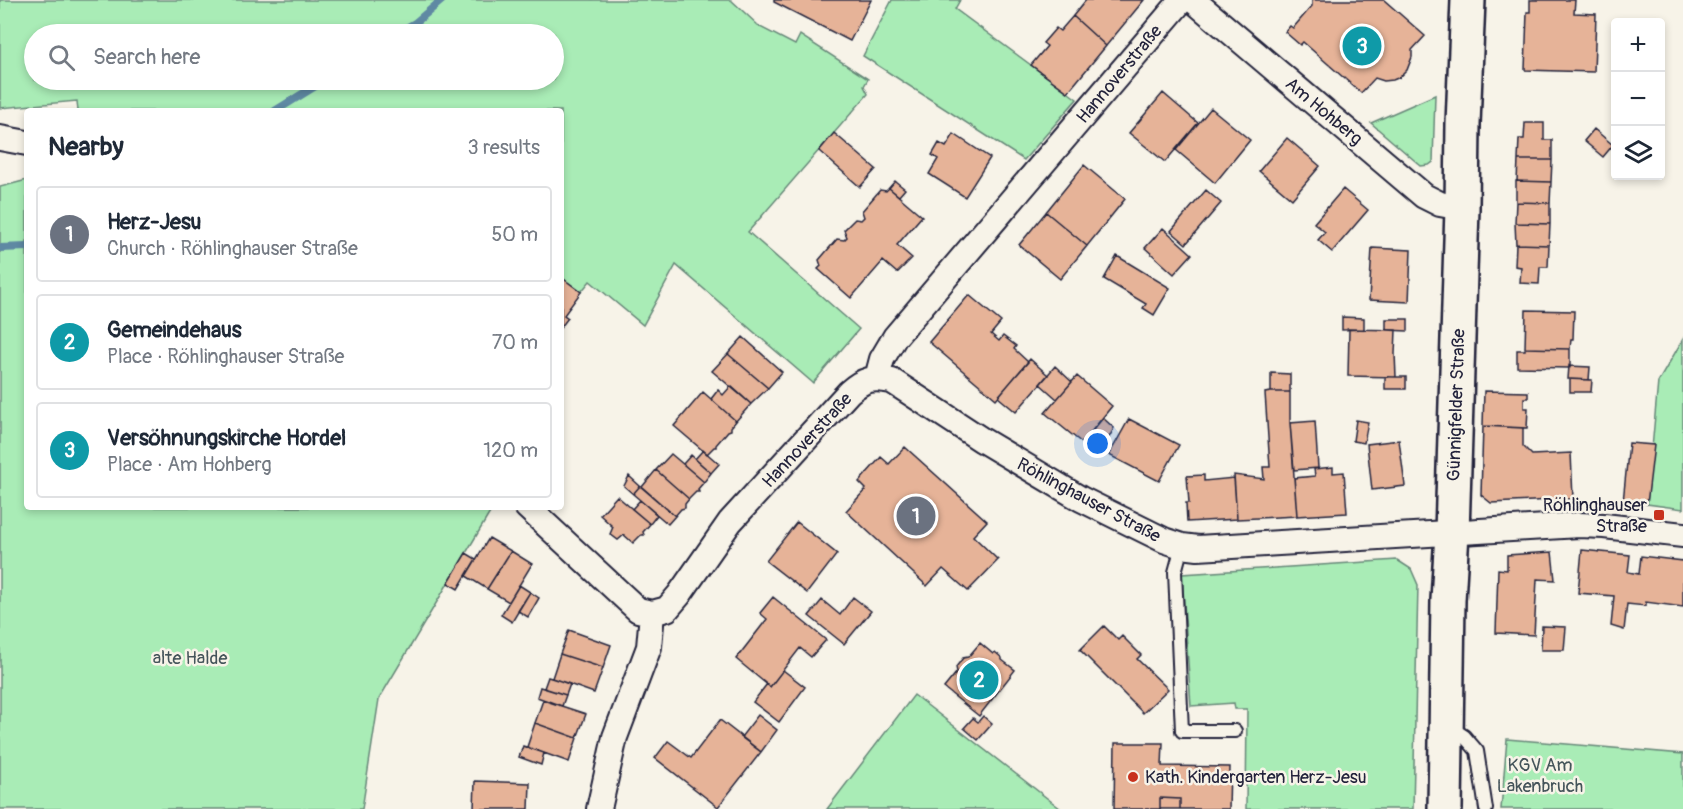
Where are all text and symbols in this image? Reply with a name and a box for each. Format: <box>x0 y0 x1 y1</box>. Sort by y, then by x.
map controls <box>1611 18 1665 180</box>
button: + <box>1611 18 1665 72</box>
street label: Hannoverstraße <box>1071 20 1167 128</box>
search box <box>24 24 564 90</box>
pin: 3 <box>1342 24 1382 68</box>
icon: search <box>45 41 78 74</box>
text: Search here <box>93 43 200 71</box>
street label: Am Hohberg <box>1280 72 1367 150</box>
button: − <box>1611 72 1665 126</box>
button: layers <box>1611 126 1665 180</box>
text: Nearby <box>48 131 124 163</box>
text: 3 results <box>468 135 540 160</box>
text: Herz-Jesu <box>107 208 201 236</box>
text: 1 <box>66 222 73 247</box>
text: 50 m <box>491 222 538 247</box>
text: Church · Röhlinghauser Straße <box>107 236 358 261</box>
text: Gemeindehaus <box>107 316 242 344</box>
street label: Günnigfelder Straße <box>1442 328 1471 482</box>
text: 2 <box>64 330 75 355</box>
text: 70 m <box>492 330 538 355</box>
text: Place · Röhlinghauser Straße <box>107 344 344 369</box>
street label: Hannoverstraße <box>757 388 857 493</box>
text: Versöhnungskirche Hordel <box>107 424 346 452</box>
your location <box>1083 429 1112 458</box>
text: 3 <box>64 438 75 463</box>
text: 120 m <box>483 438 538 463</box>
text: Place · Am Hohberg <box>107 452 272 477</box>
street label: Röhlinghauser Straße <box>1013 453 1165 548</box>
pin: 1 <box>896 494 936 538</box>
place label: Röhlinghauser Straße <box>1543 494 1648 538</box>
marker: Röhlinghauser Straße <box>1652 508 1666 522</box>
park label: alte Halde <box>153 647 227 670</box>
pin: 2 <box>960 658 998 702</box>
park label: KGV Am Lakenbruch <box>1497 754 1583 798</box>
place label: Kath. Kindergarten Herz-Jesu <box>1145 766 1367 789</box>
marker: Kath. Kindergarten Herz-Jesu <box>1126 770 1140 784</box>

